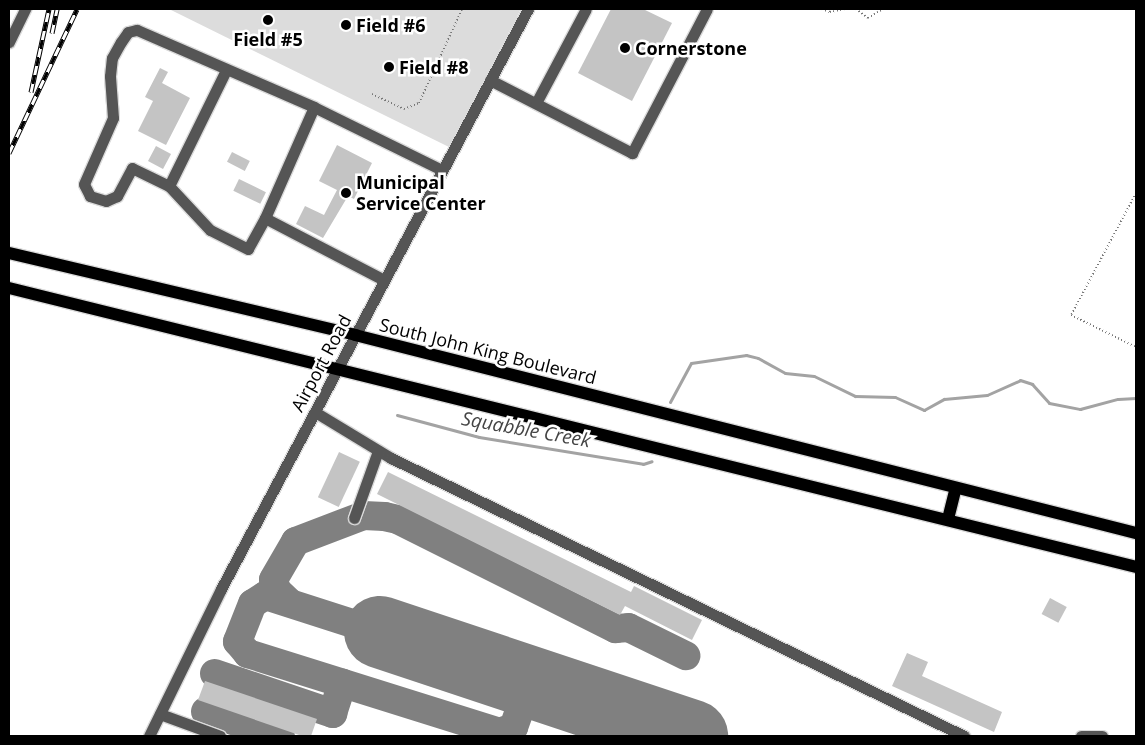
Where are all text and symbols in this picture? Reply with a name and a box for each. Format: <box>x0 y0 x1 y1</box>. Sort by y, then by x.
marker: Field #5 <box>262 14 274 26</box>
place label: Field #6 <box>356 14 425 36</box>
marker: Field #6 <box>340 19 352 31</box>
place label: Field #5 <box>233 28 303 50</box>
place label: Cornerstone <box>635 37 747 59</box>
marker: Cornerstone <box>619 42 631 54</box>
place label: Field #8 <box>399 56 468 78</box>
marker: Field #8 <box>383 61 395 73</box>
place label: Municipal Service Center <box>356 172 486 214</box>
marker: Municipal Service Center <box>340 187 352 199</box>
street label: Airport Road <box>286 311 356 415</box>
street label: South John King Boulevard <box>377 314 599 388</box>
water label: Squabble Creek <box>460 407 592 453</box>

